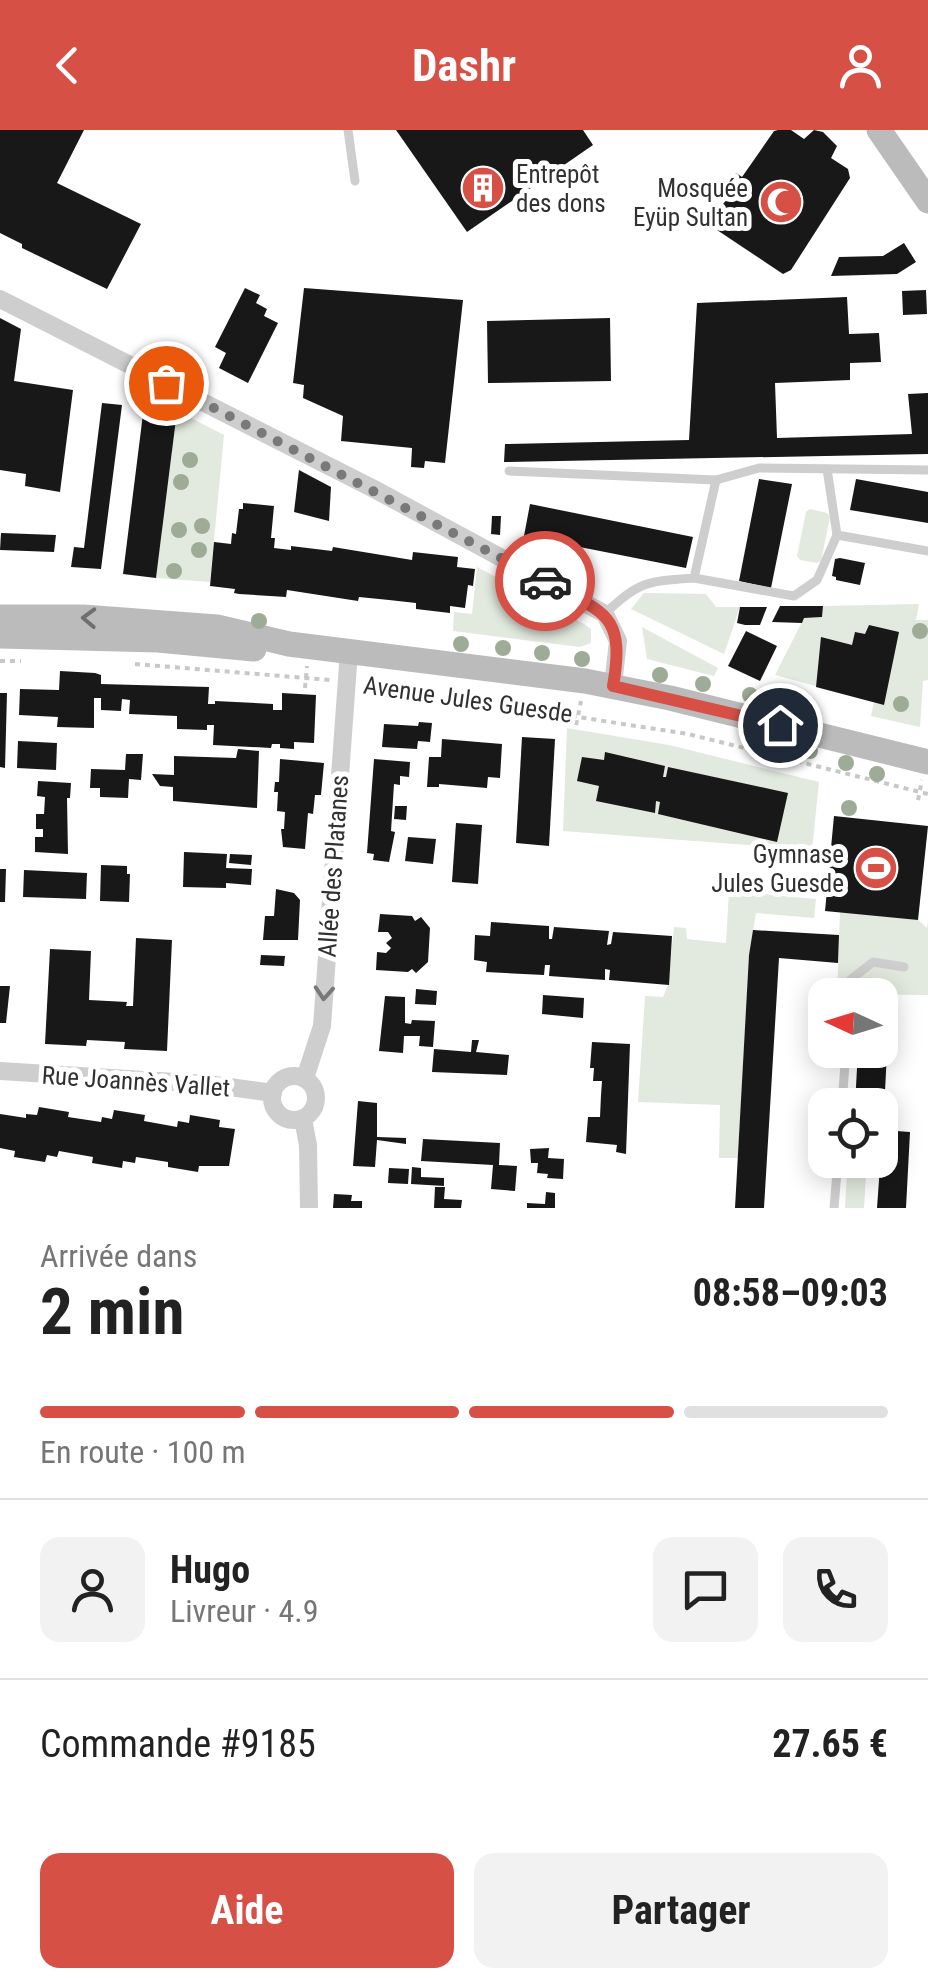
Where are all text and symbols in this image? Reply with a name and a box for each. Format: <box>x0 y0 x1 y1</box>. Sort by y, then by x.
icon: back <box>40 38 95 93</box>
icon: person <box>833 38 888 93</box>
text: Dashr <box>412 39 516 92</box>
place label: Entrepôt des dons <box>516 160 606 218</box>
building icon: Entrepôt des dons <box>460 165 506 211</box>
place label: Mosquée Eyüp Sultan <box>633 174 748 232</box>
mosque icon: Mosquée Eyüp Sultan <box>758 179 804 225</box>
pin <box>124 341 209 426</box>
icon: bag <box>139 356 194 411</box>
courier <box>495 531 595 631</box>
icon: car <box>518 554 573 609</box>
one-way arrow <box>80 607 96 628</box>
street label: Avenue Jules Guesde <box>362 670 574 729</box>
pin <box>738 683 823 768</box>
icon: home <box>753 698 808 753</box>
street label: Allée des Platanes <box>313 774 354 958</box>
place label: Gymnase Jules Guesde <box>711 840 844 898</box>
sports icon: Gymnase Jules Guesde <box>853 845 899 891</box>
north arrow <box>808 978 898 1068</box>
map controls <box>808 978 898 1178</box>
one-way arrow <box>314 986 336 1002</box>
street label: Rue Joannès Vallet <box>41 1060 231 1103</box>
button: locate <box>808 1088 898 1178</box>
text: Arrivée dans <box>40 1237 197 1275</box>
text: 08:58–09:03 <box>693 1271 888 1315</box>
text: 2 min <box>40 1274 184 1350</box>
text: En route · 100 m <box>40 1433 246 1471</box>
button: person <box>40 1537 145 1642</box>
button: chat <box>653 1537 758 1642</box>
button: phone <box>783 1537 888 1642</box>
text: Hugo <box>170 1548 250 1592</box>
text: Livreur · 4.9 <box>170 1592 318 1630</box>
text: Commande #9185 <box>40 1722 316 1766</box>
text: 27.65 € <box>772 1722 888 1766</box>
button: Aide <box>40 1853 454 1968</box>
button: Partager <box>474 1853 888 1968</box>

